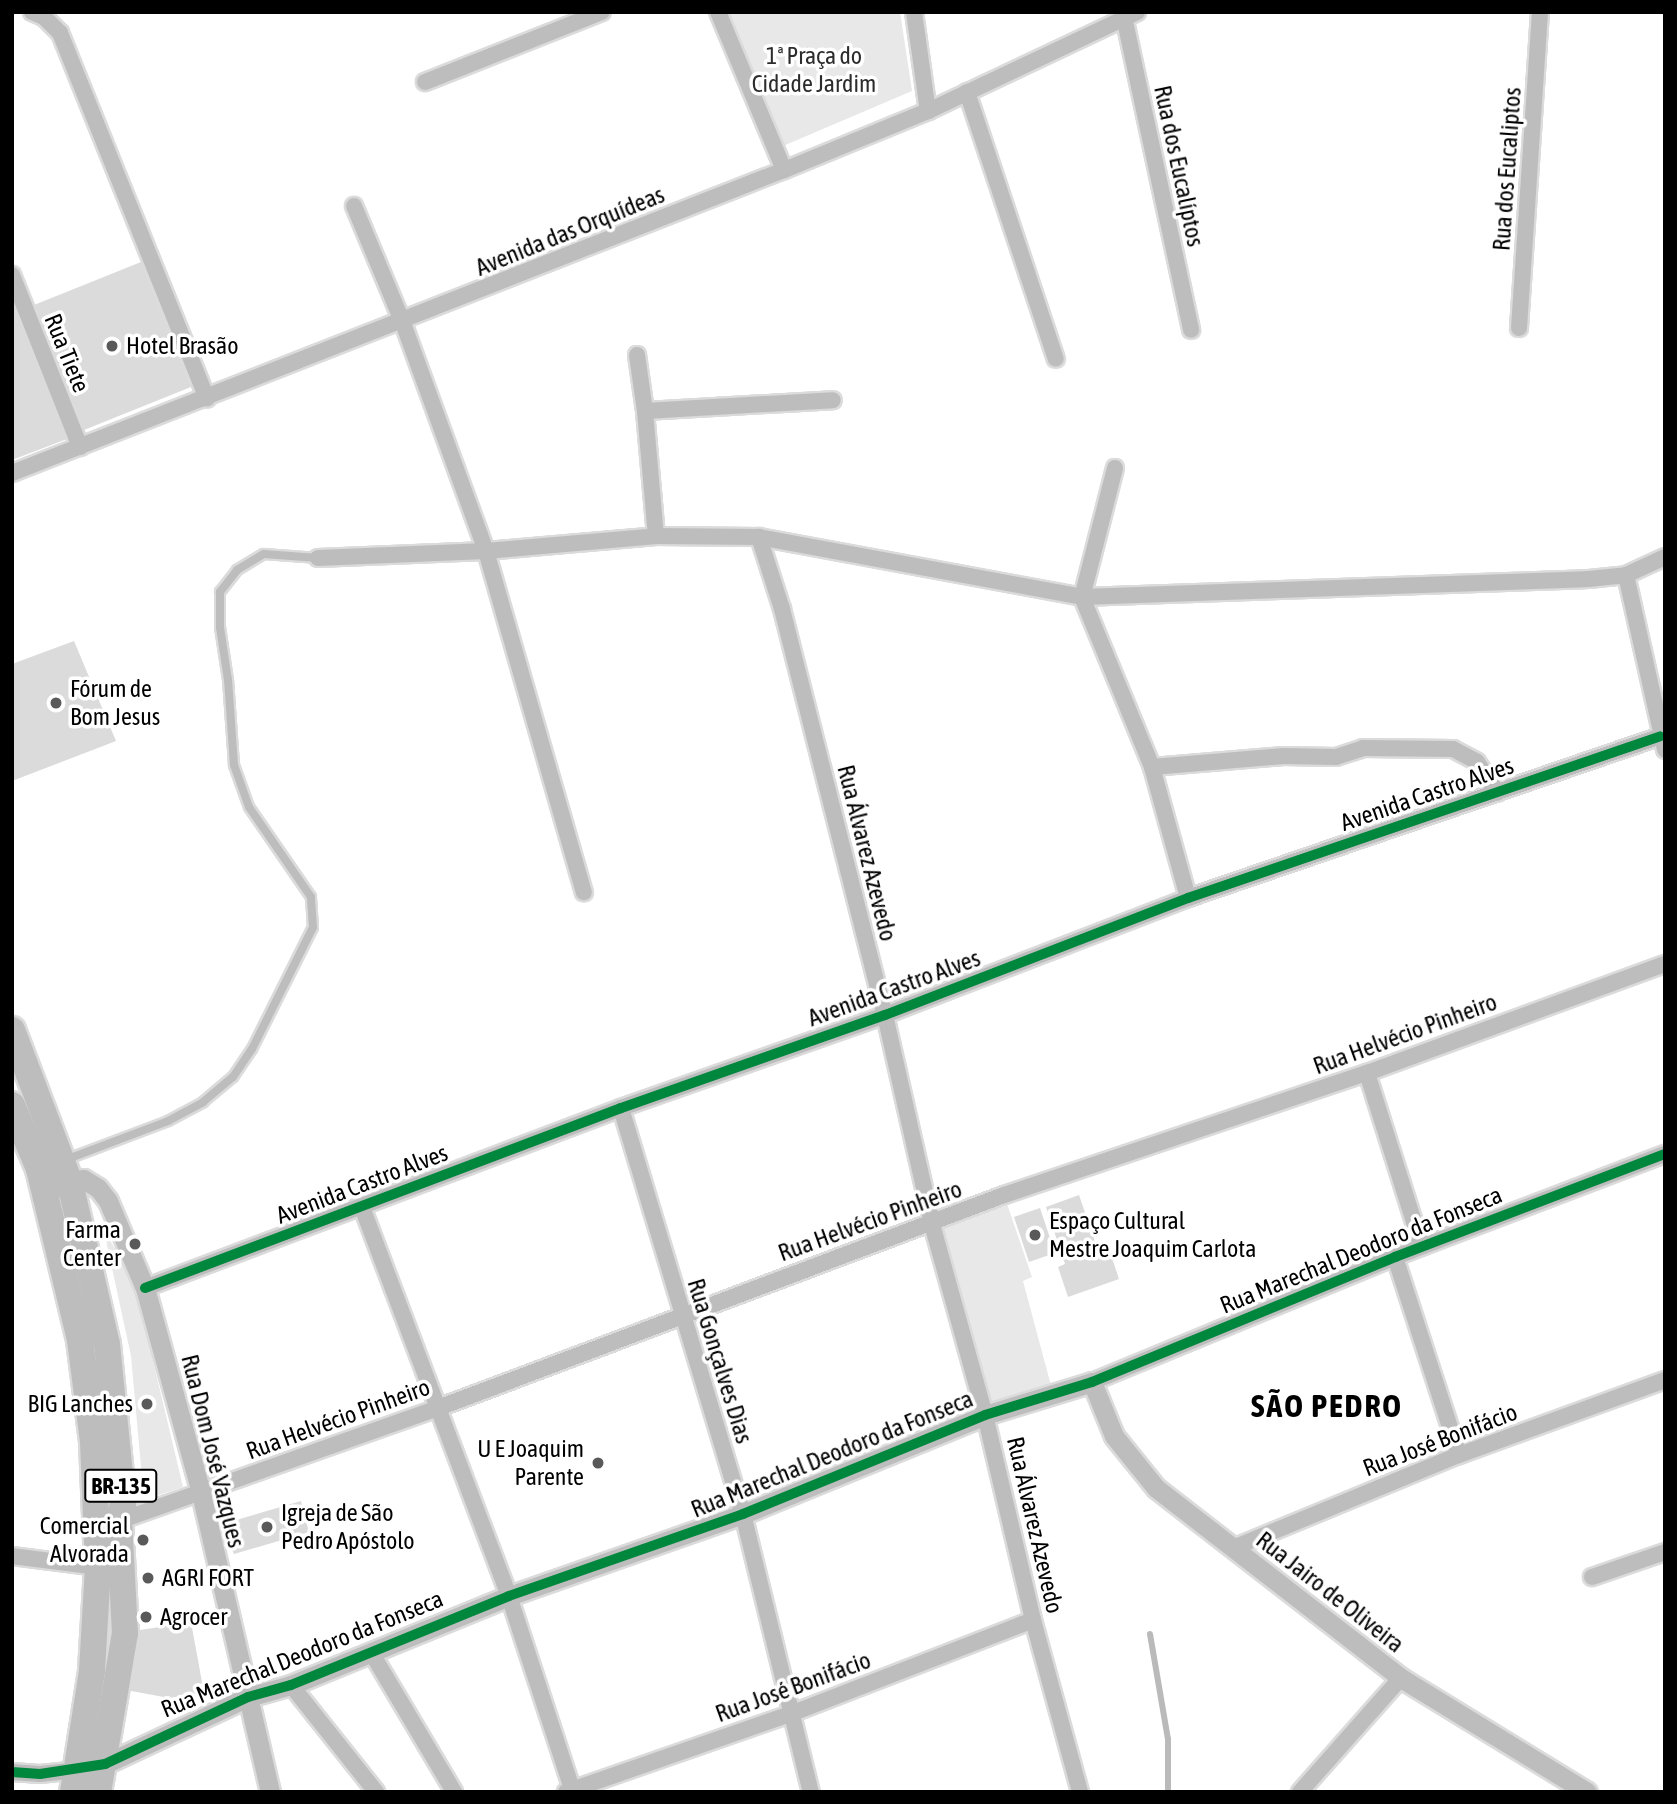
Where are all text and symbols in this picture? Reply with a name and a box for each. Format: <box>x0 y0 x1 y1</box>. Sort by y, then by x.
park label: 1ª Praça do Cidade Jardim <box>752 42 876 98</box>
street label: Rua dos Eucalíptos <box>1148 83 1210 249</box>
street label: Rua dos Eucaliptos <box>1487 86 1527 252</box>
street label: Avenida das Orquídeas <box>471 180 669 282</box>
street label: Rua Tiete <box>38 310 96 396</box>
place label: Hotel Brasão <box>126 332 238 360</box>
marker: Hotel Brasão <box>104 338 120 354</box>
place label: Fórum de Bom Jesus <box>70 675 160 731</box>
marker: Fórum de Bom Jesus <box>48 695 64 711</box>
street label: Avenida Castro Alves <box>1337 751 1517 837</box>
street label: Rua Álvarez Azevedo <box>831 762 903 944</box>
street label: Avenida Castro Alves <box>804 943 984 1033</box>
street label: Rua Helvécio Pinheiro <box>1309 987 1501 1081</box>
street label: Avenida Castro Alves <box>272 1138 452 1230</box>
street label: Rua Helvécio Pinheiro <box>774 1174 966 1268</box>
street label: Rua Marechal Deodoro da Fonseca <box>1216 1180 1506 1320</box>
place label: Espaço Cultural Mestre Joaquim Carlota <box>1049 1207 1256 1263</box>
place label: Farma Center <box>63 1216 121 1272</box>
marker: Espaço Cultural Mestre Joaquim Carlota <box>1027 1227 1043 1243</box>
marker: Farma Center <box>127 1236 143 1252</box>
street label: Rua Gonçalves Dias <box>681 1275 759 1447</box>
street label: Rua Dom José Vazques <box>175 1352 251 1550</box>
street label: Rua Helvécio Pinheiro <box>242 1372 434 1466</box>
street label: Rua Marechal Deodoro da Fonseca <box>687 1384 977 1524</box>
district label: SÃO PEDRO <box>1252 1387 1402 1425</box>
place label: BIG Lanches <box>28 1390 133 1418</box>
marker: BIG Lanches <box>139 1396 155 1412</box>
street label: Rua José Bonifácio <box>1359 1397 1521 1483</box>
street label: Rua Álvarez Azevedo <box>1001 1434 1069 1616</box>
place label: U E Joaquim Parente <box>477 1435 584 1491</box>
marker: U E Joaquim Parente <box>590 1455 606 1471</box>
road number: BR-135 <box>84 1466 158 1506</box>
place label: Igreja de São Pedro Apóstolo <box>281 1499 415 1555</box>
place label: Comercial Alvorada <box>40 1512 129 1568</box>
marker: Igreja de São Pedro Apóstolo <box>259 1519 275 1535</box>
street label: Rua Jairo de Oliveira <box>1250 1525 1410 1659</box>
marker: Comercial Alvorada <box>135 1532 151 1548</box>
place label: AGRI FORT <box>162 1564 254 1592</box>
marker: AGRI FORT <box>140 1570 156 1586</box>
street label: Rua Marechal Deodoro da Fonseca <box>157 1584 447 1724</box>
place label: Agrocer <box>160 1603 227 1631</box>
marker: Agrocer <box>138 1609 154 1625</box>
street label: Rua José Bonifácio <box>712 1646 874 1728</box>

